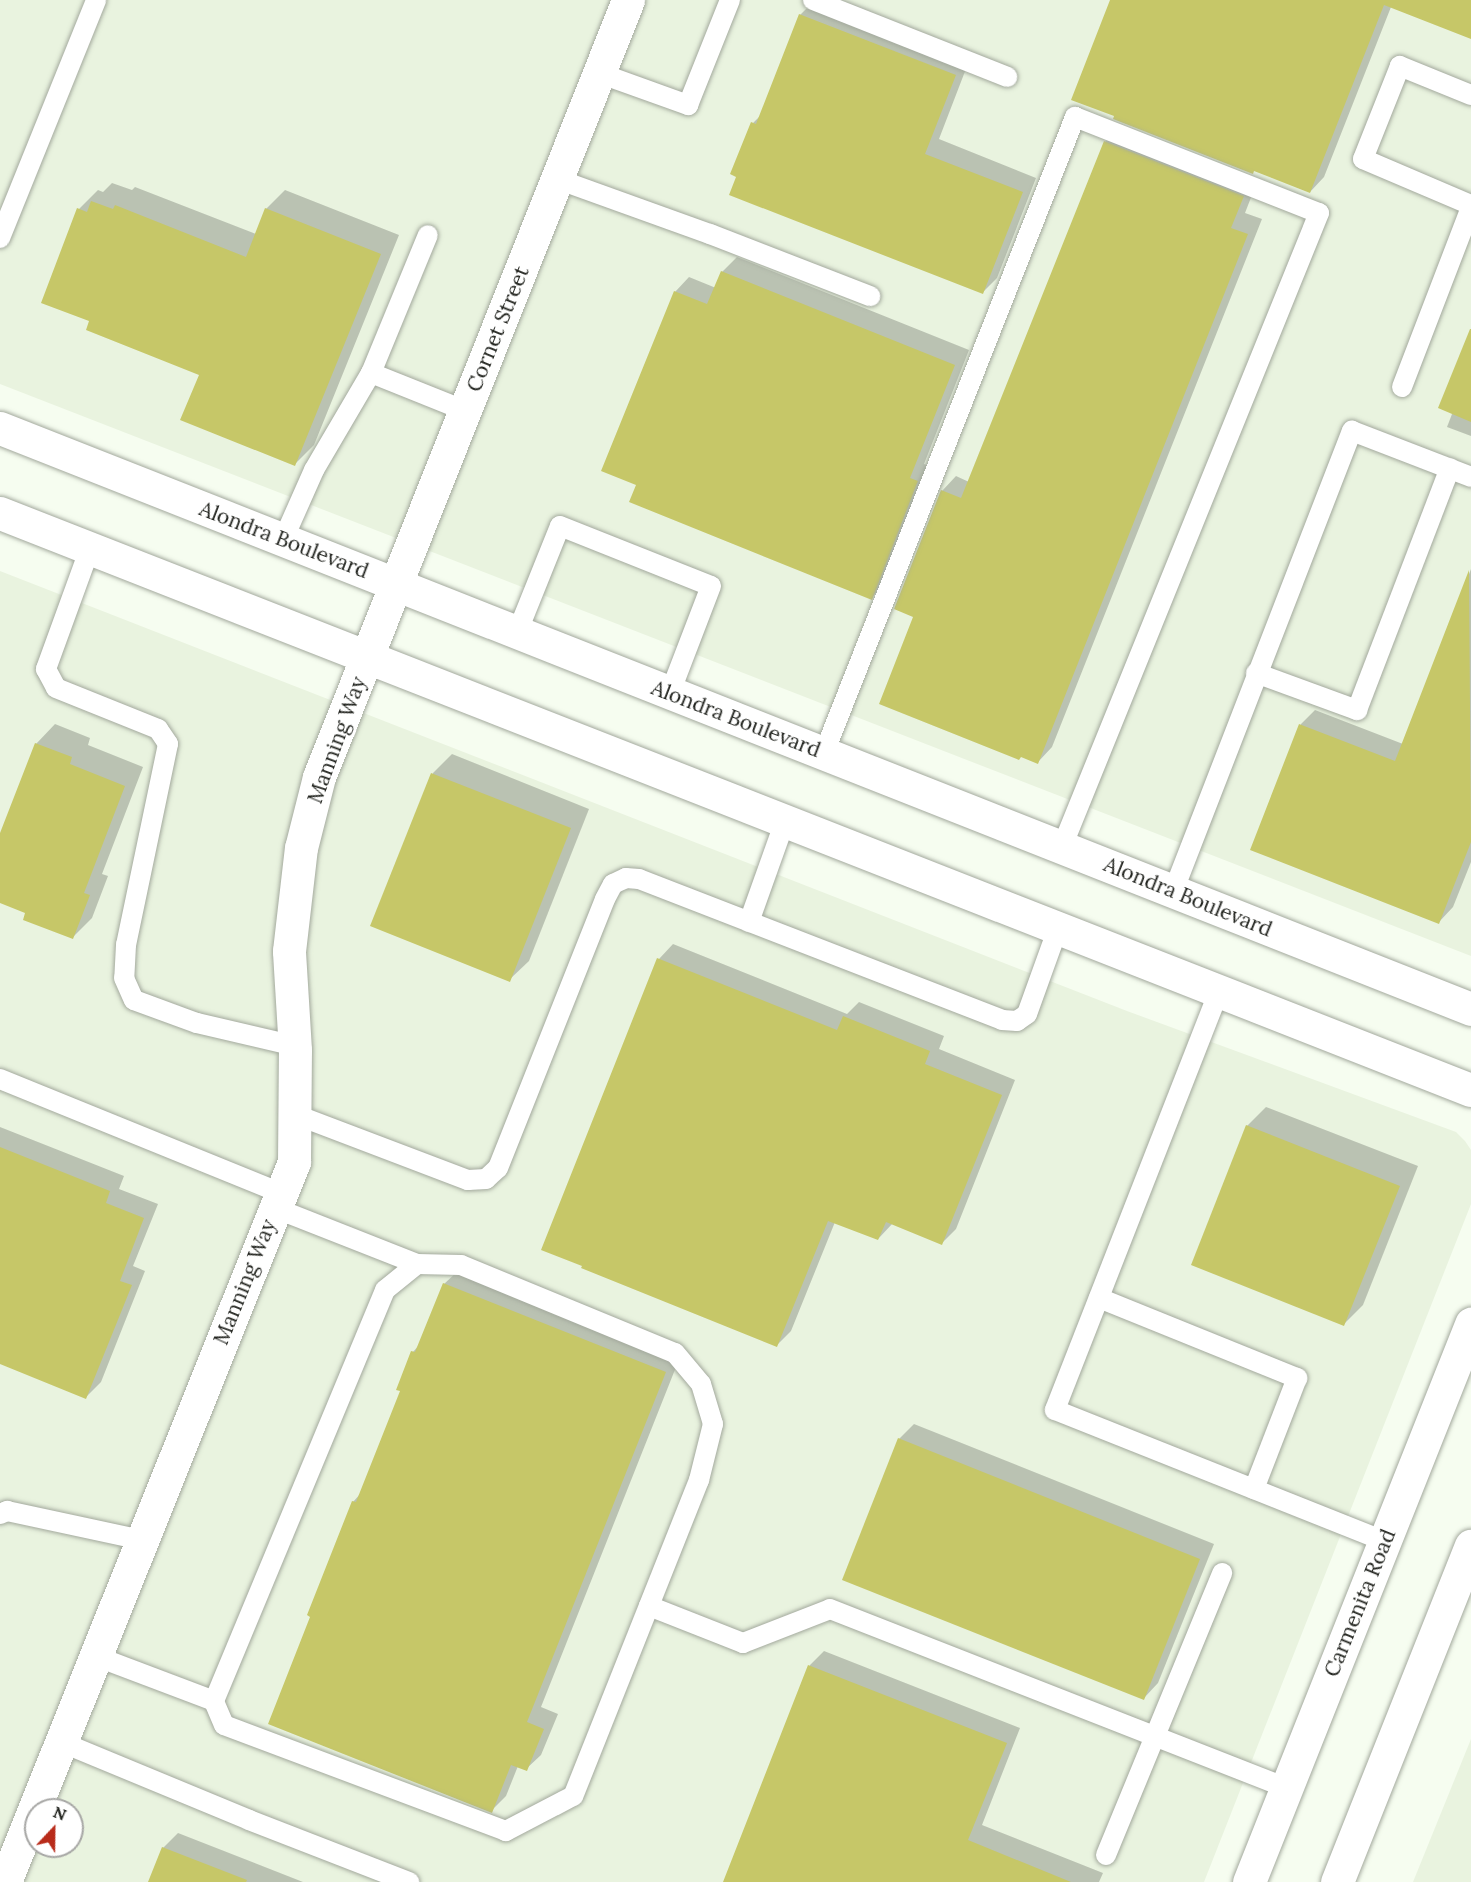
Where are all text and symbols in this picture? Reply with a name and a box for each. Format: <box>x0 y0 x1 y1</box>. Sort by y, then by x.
street label: Cornet Street <box>461 263 535 395</box>
street label: Alondra Boulevard <box>196 496 372 584</box>
street label: Manning Way <box>302 673 372 807</box>
street label: Alondra Boulevard <box>648 675 824 763</box>
street label: Alondra Boulevard <box>1100 852 1276 942</box>
street label: Manning Way <box>208 1216 282 1348</box>
street label: Carmenita Road <box>1319 1526 1401 1680</box>
north arrow <box>24 1798 84 1858</box>
text: N <box>51 1802 69 1825</box>

